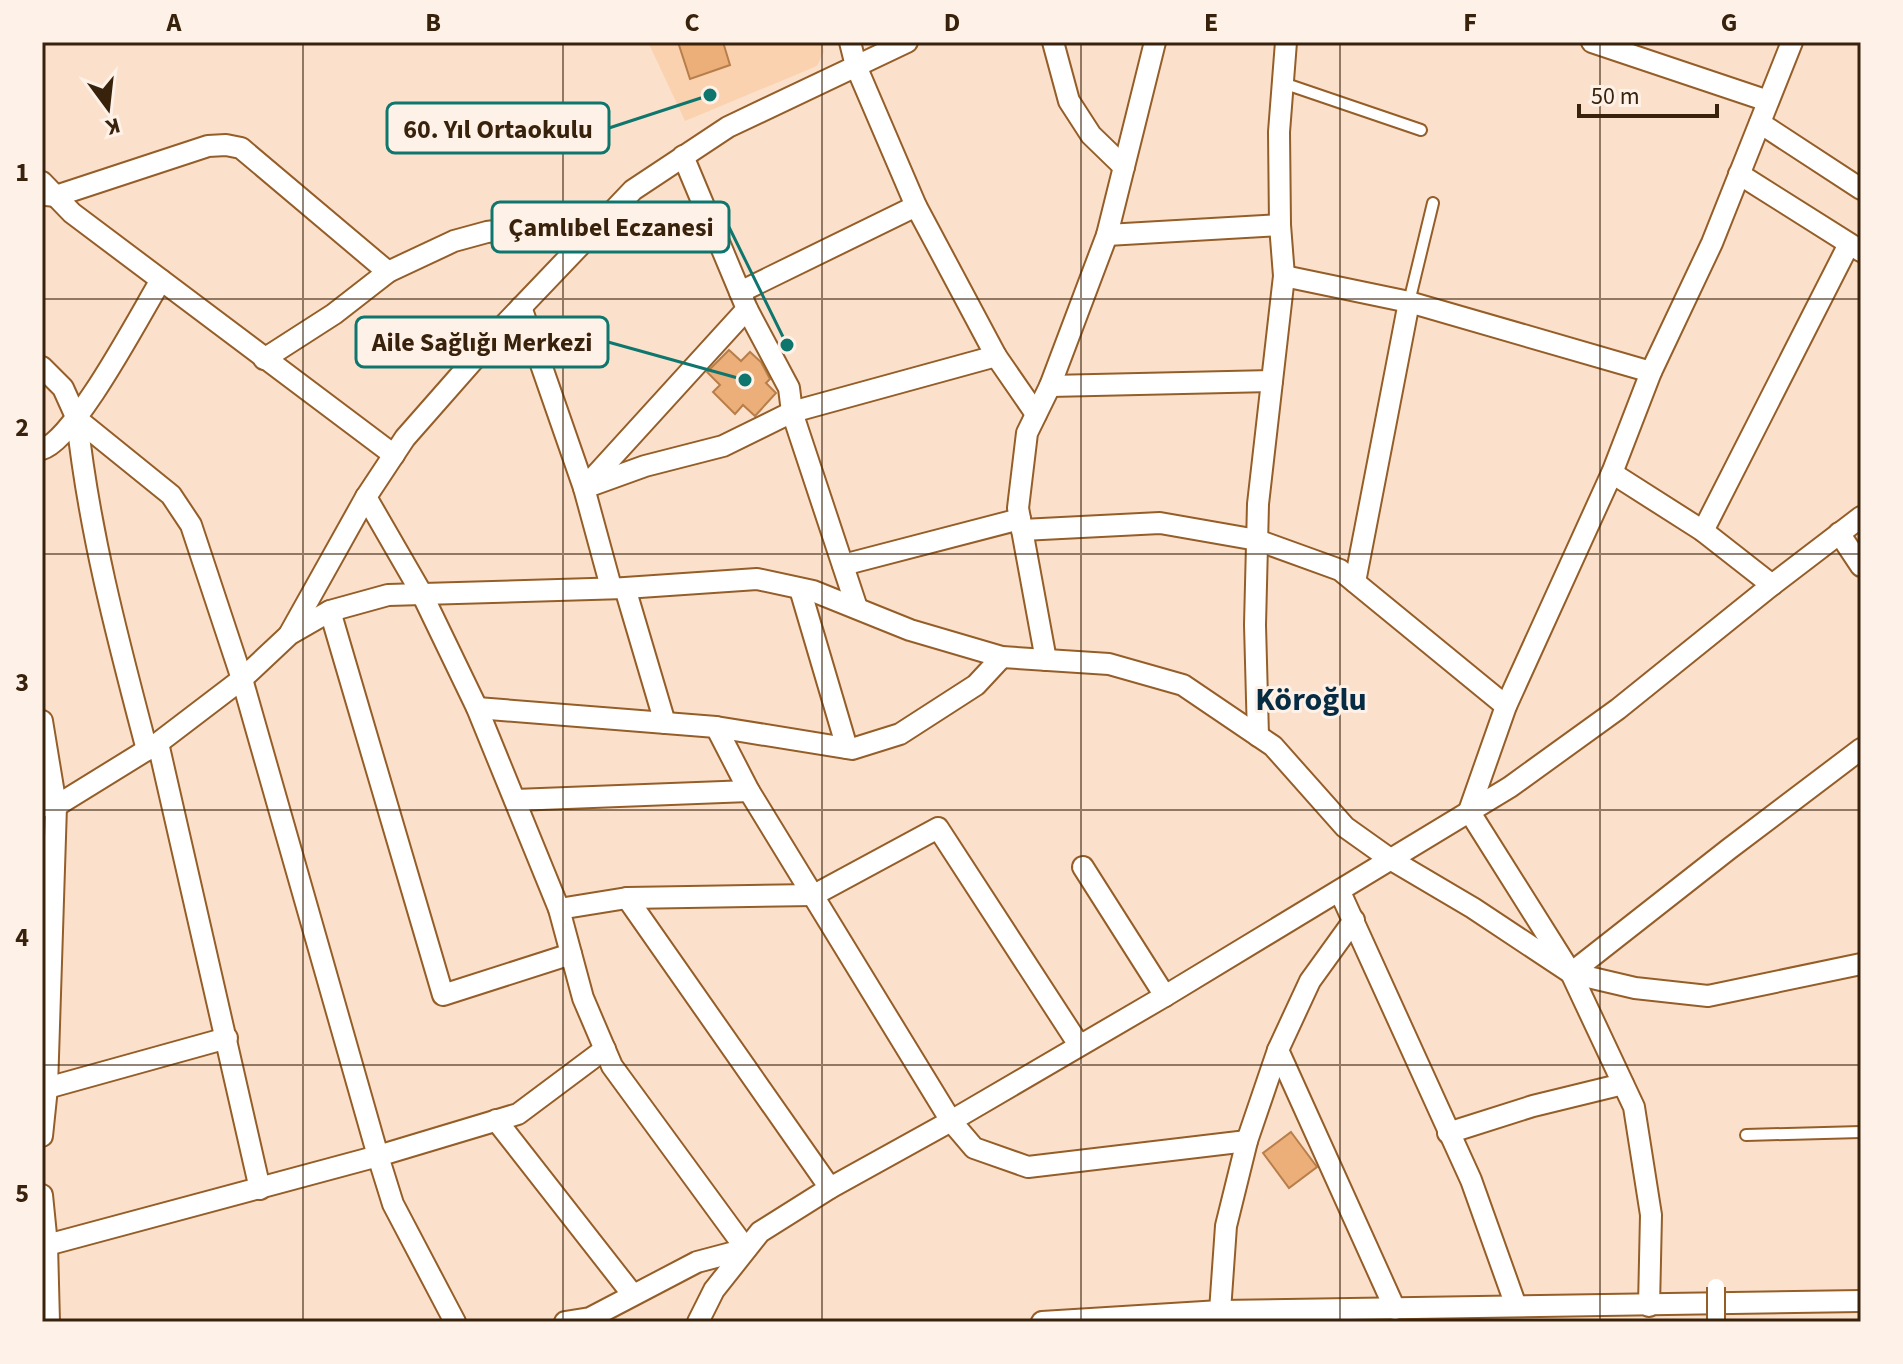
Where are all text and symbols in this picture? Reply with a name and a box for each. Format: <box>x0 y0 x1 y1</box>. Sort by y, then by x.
text: A <box>166 4 183 41</box>
text: B <box>425 4 441 41</box>
text: C <box>684 4 700 41</box>
text: D <box>944 4 960 41</box>
text: E <box>1204 4 1218 41</box>
text: F <box>1463 4 1477 41</box>
text: G <box>1721 4 1737 41</box>
north arrow <box>68 68 148 148</box>
scale bar <box>1579 68 1717 118</box>
text: 50 m <box>1591 79 1640 114</box>
callout: 60. Yıl Ortaokulu <box>387 103 609 153</box>
text: K <box>102 109 124 144</box>
text: 60. Yıl Ortaokulu <box>403 111 593 148</box>
text: 1 <box>15 154 29 191</box>
callout: Çamlıbel Eczanesi <box>492 202 729 252</box>
text: Çamlıbel Eczanesi <box>508 209 714 246</box>
callout: Aile Sağlığı Merkezi <box>356 317 608 367</box>
text: Aile Sağlığı Merkezi <box>371 324 592 361</box>
text: 2 <box>15 409 29 446</box>
text: 3 <box>15 664 29 701</box>
district label: Köroğlu <box>1255 677 1367 723</box>
text: 4 <box>15 919 29 956</box>
text: 5 <box>15 1175 29 1212</box>

